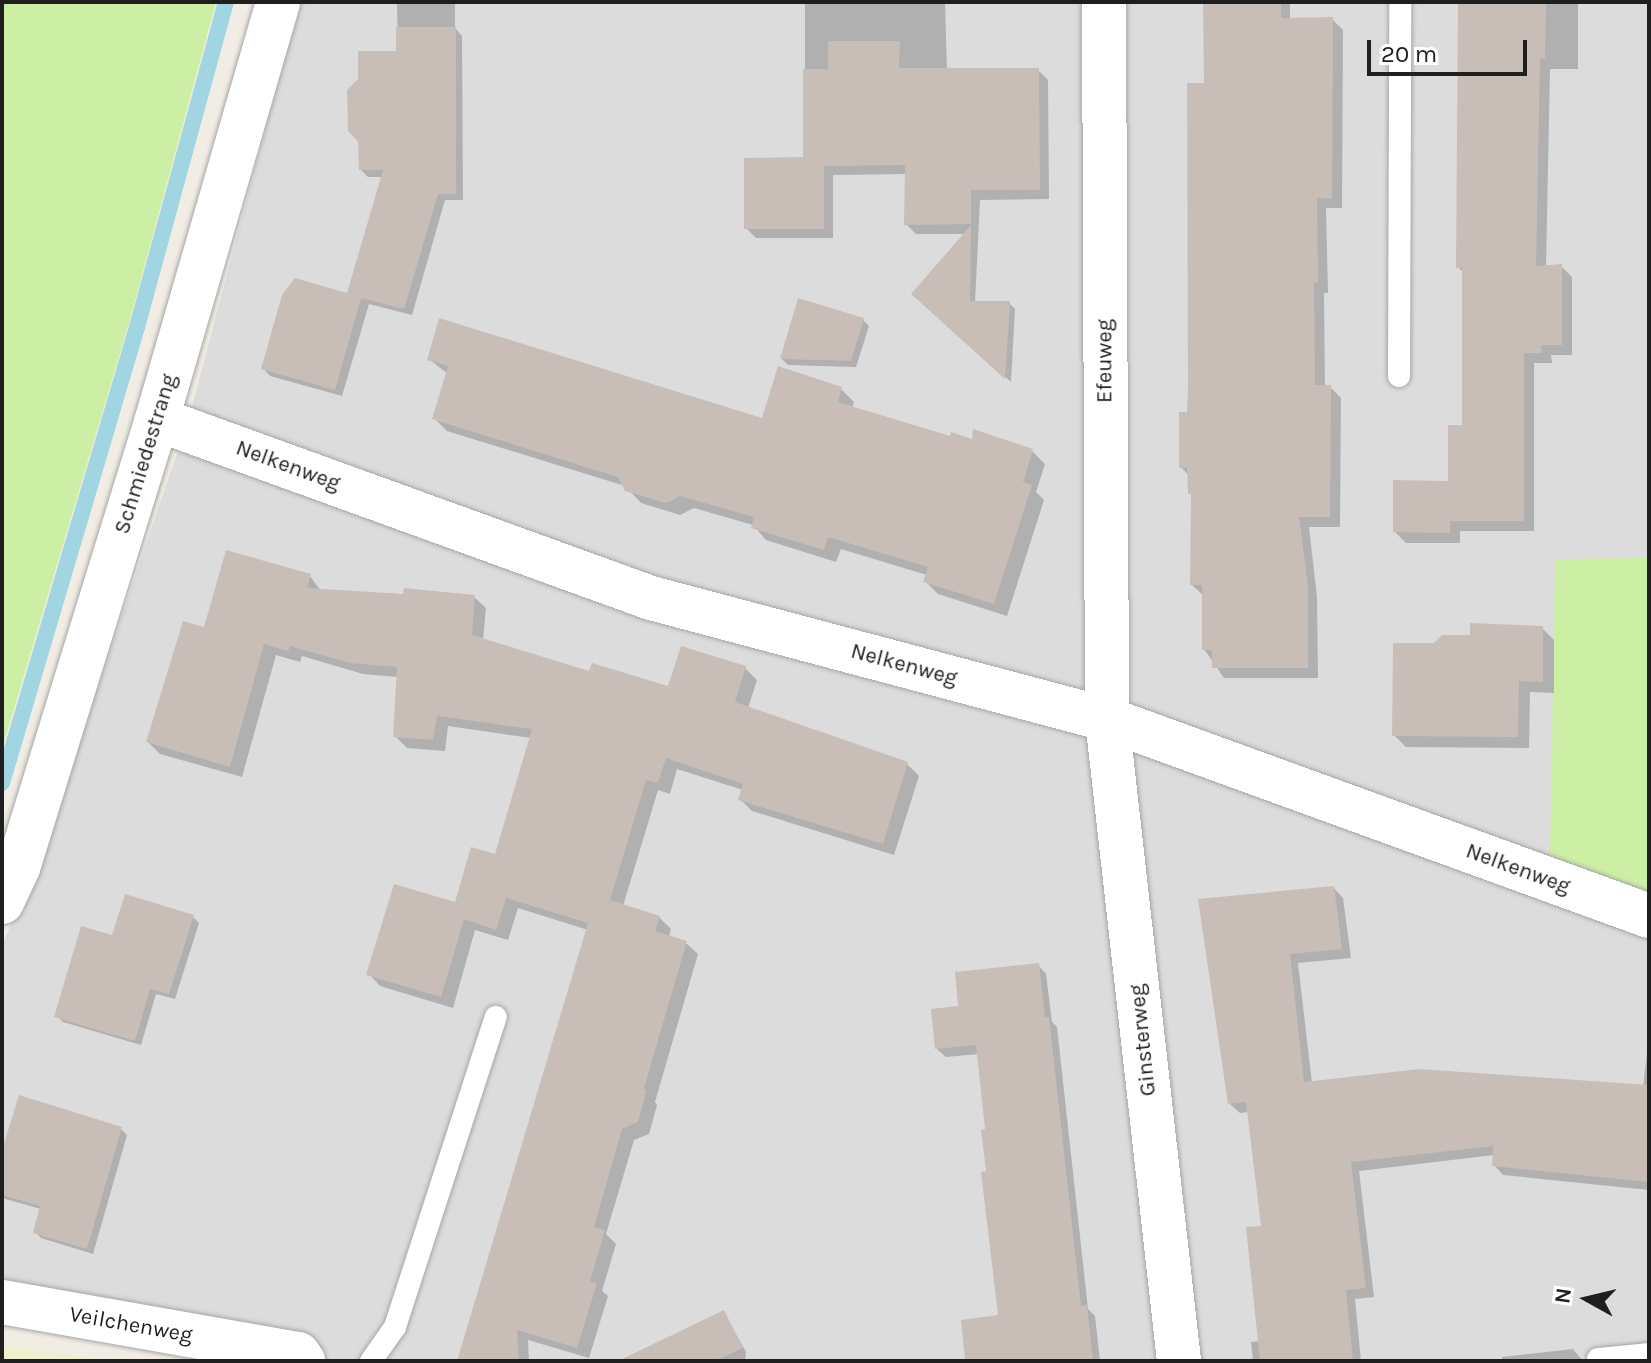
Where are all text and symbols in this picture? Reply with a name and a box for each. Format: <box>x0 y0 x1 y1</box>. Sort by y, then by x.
scale bar <box>1371 24 1531 74</box>
text: 20 m <box>1381 40 1437 68</box>
street label: Efeuweg <box>1092 319 1118 403</box>
street label: Schmiedestrang <box>109 371 183 537</box>
street label: Nelkenweg <box>232 435 344 497</box>
street label: Nelkenweg <box>848 638 960 692</box>
street label: Nelkenweg <box>1462 838 1574 900</box>
street label: Ginsterweg <box>1124 983 1162 1097</box>
north arrow <box>1547 1259 1627 1339</box>
text: N <box>1549 1286 1577 1305</box>
street label: Veilchenweg <box>67 1301 195 1349</box>

